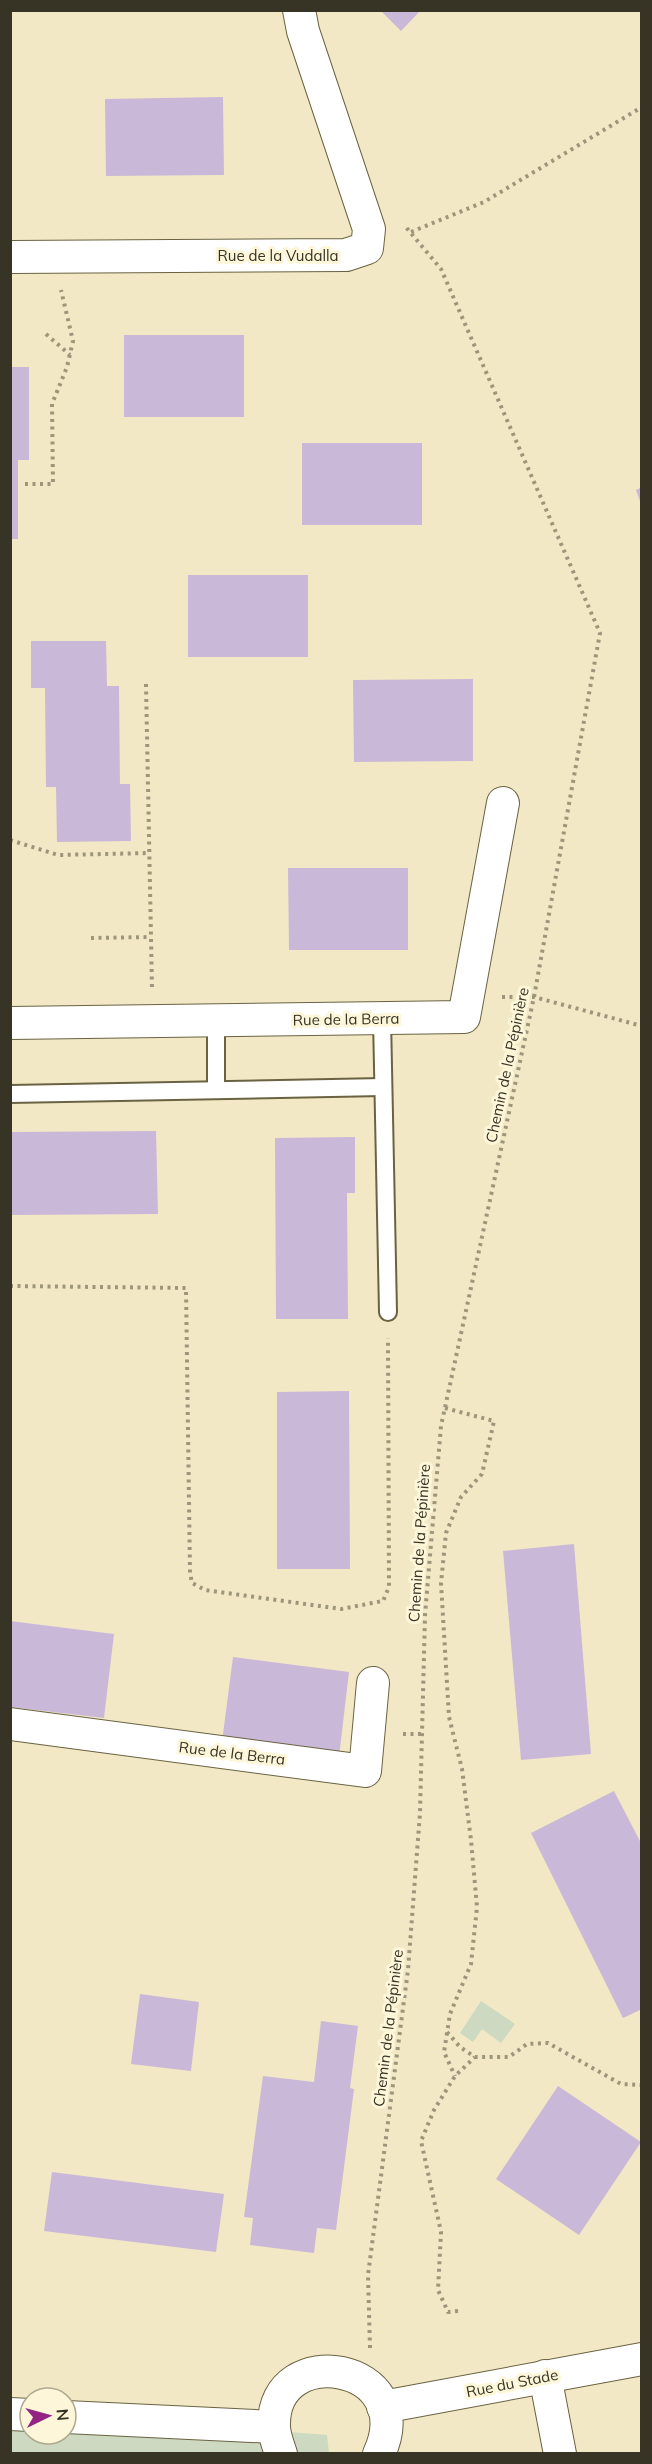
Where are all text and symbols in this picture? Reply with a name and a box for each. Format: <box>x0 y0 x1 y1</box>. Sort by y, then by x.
street label: Rue de la Vudalla <box>217 246 339 265</box>
street label: Chemin de la Pépinière <box>481 986 533 1144</box>
street label: Rue de la Berra <box>292 1009 400 1029</box>
street label: Chemin de la Pépinière <box>404 1463 434 1623</box>
street label: Rue de la Berra <box>178 1737 286 1769</box>
street label: Chemin de la Pépinière <box>369 1948 407 2108</box>
street label: Rue du Stade <box>464 2365 560 2401</box>
north arrow <box>18 2386 78 2446</box>
text: N <box>52 2408 73 2422</box>

